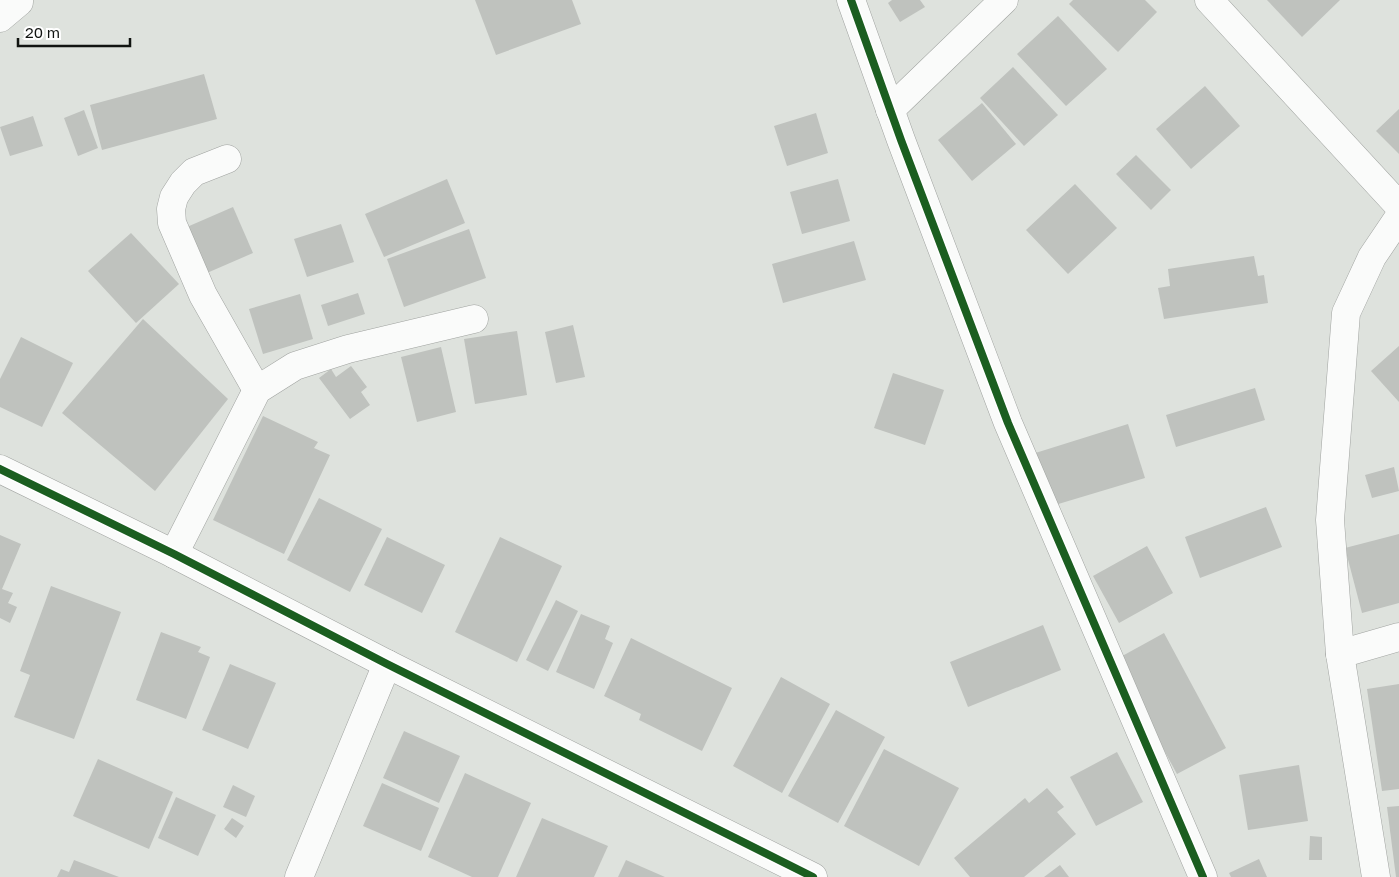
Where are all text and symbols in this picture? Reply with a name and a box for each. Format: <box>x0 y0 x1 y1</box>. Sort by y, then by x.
scale bar <box>18 15 130 47</box>
text: 20 m <box>25 23 60 41</box>

